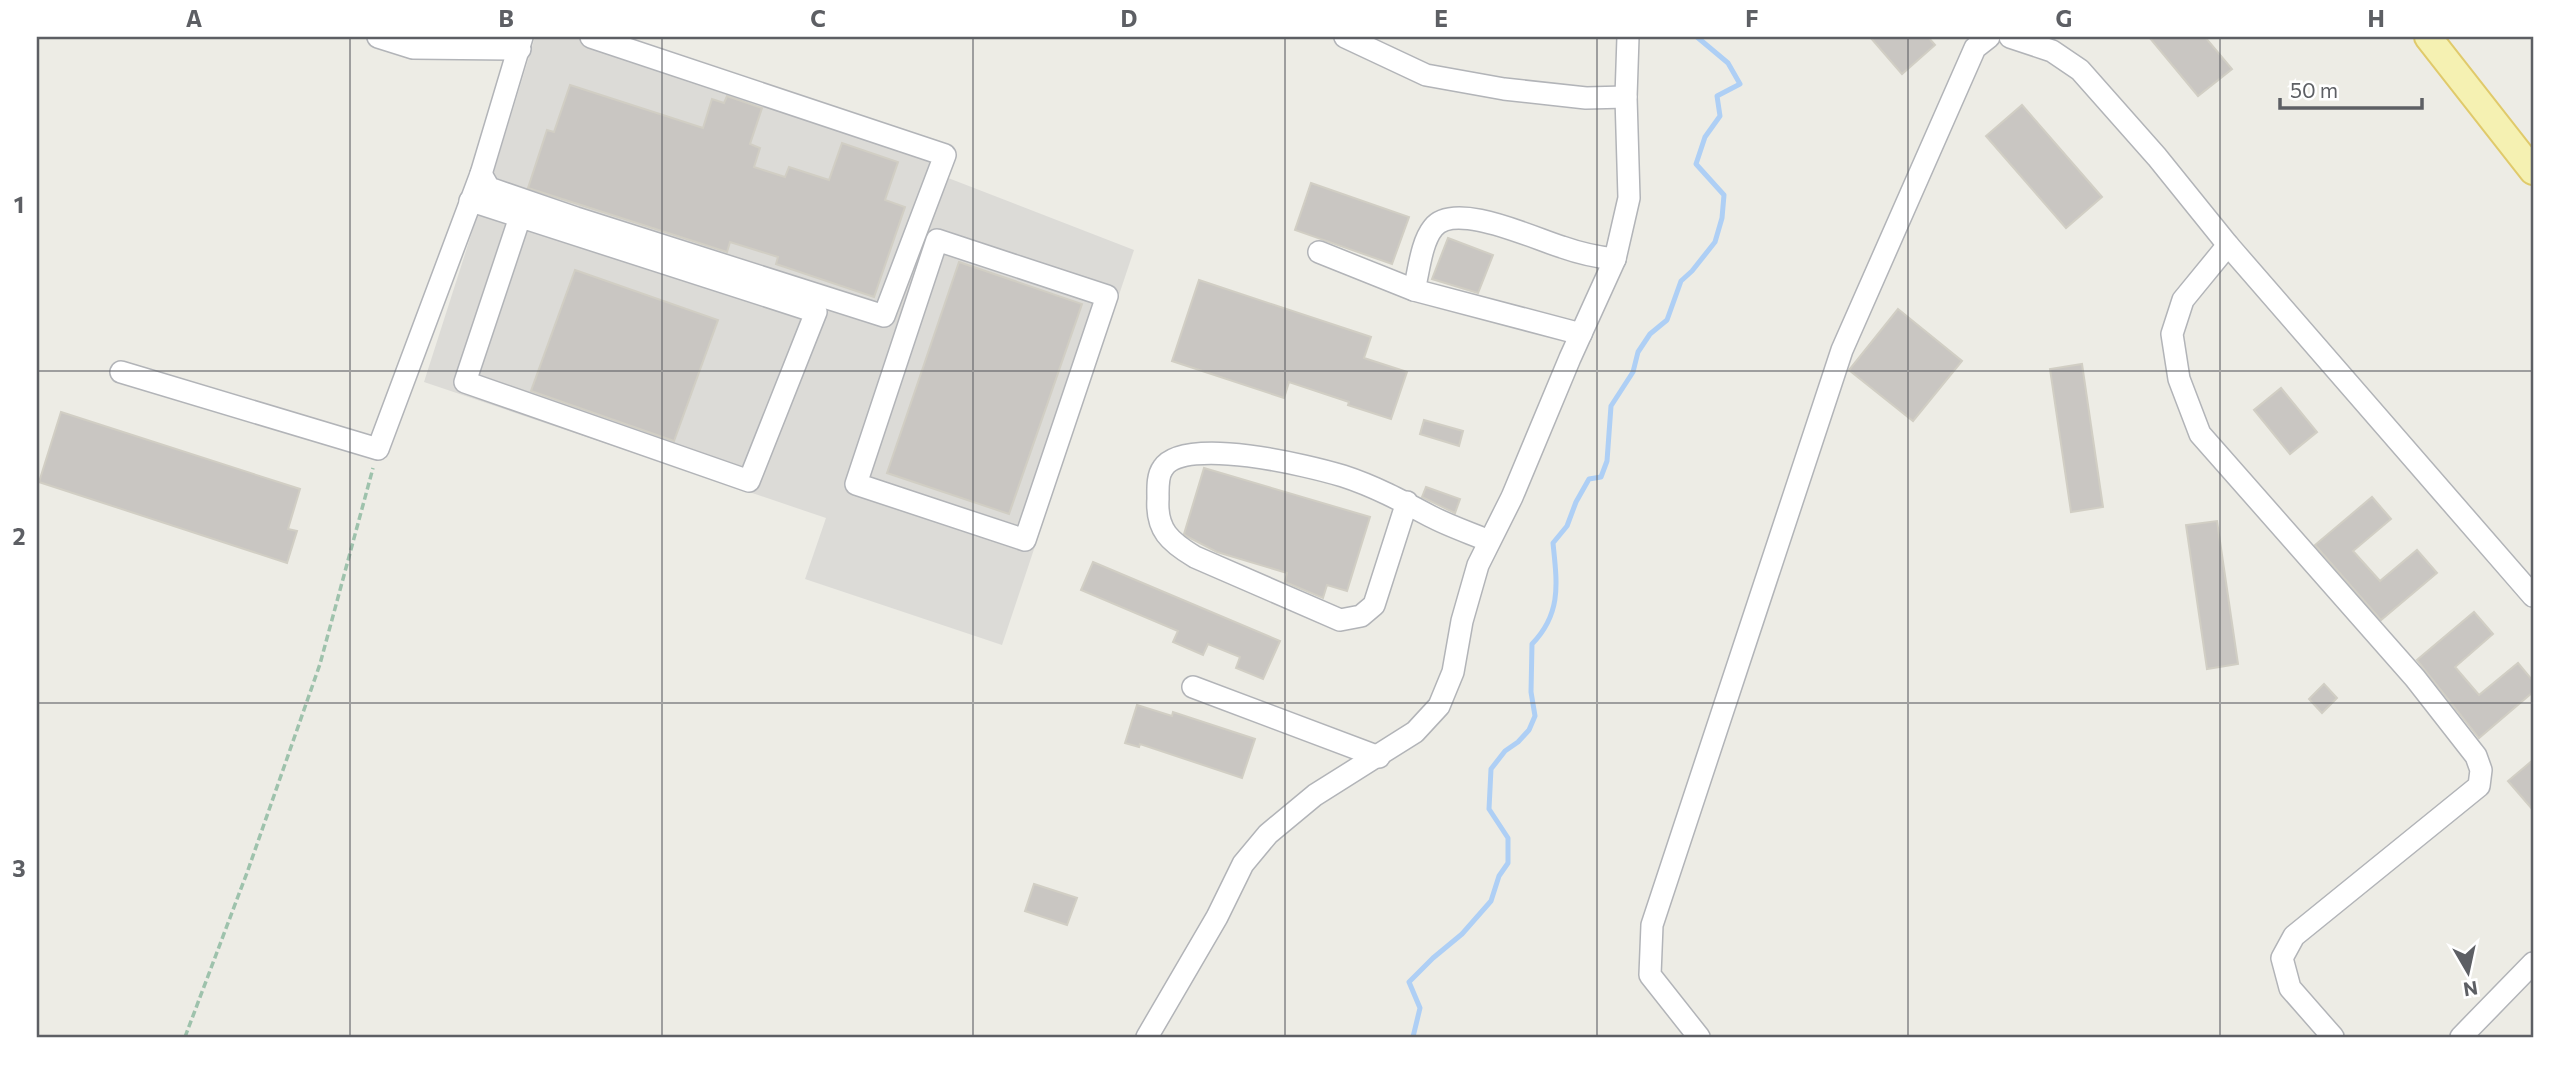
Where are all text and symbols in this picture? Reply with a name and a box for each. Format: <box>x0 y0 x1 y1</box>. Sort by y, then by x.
text: A <box>186 4 203 32</box>
text: B <box>498 4 514 32</box>
text: C <box>810 4 826 32</box>
text: D <box>1121 4 1138 32</box>
text: E <box>1434 4 1448 32</box>
text: F <box>1745 4 1759 32</box>
text: G <box>2056 4 2072 32</box>
text: H <box>2367 4 2385 32</box>
scale bar <box>2280 66 2421 110</box>
text: 50 m <box>2290 77 2338 102</box>
text: 1 <box>14 190 24 218</box>
text: 2 <box>12 522 26 550</box>
text: 3 <box>12 854 26 882</box>
north arrow <box>2434 937 2504 1007</box>
text: N <box>2462 977 2480 1002</box>

